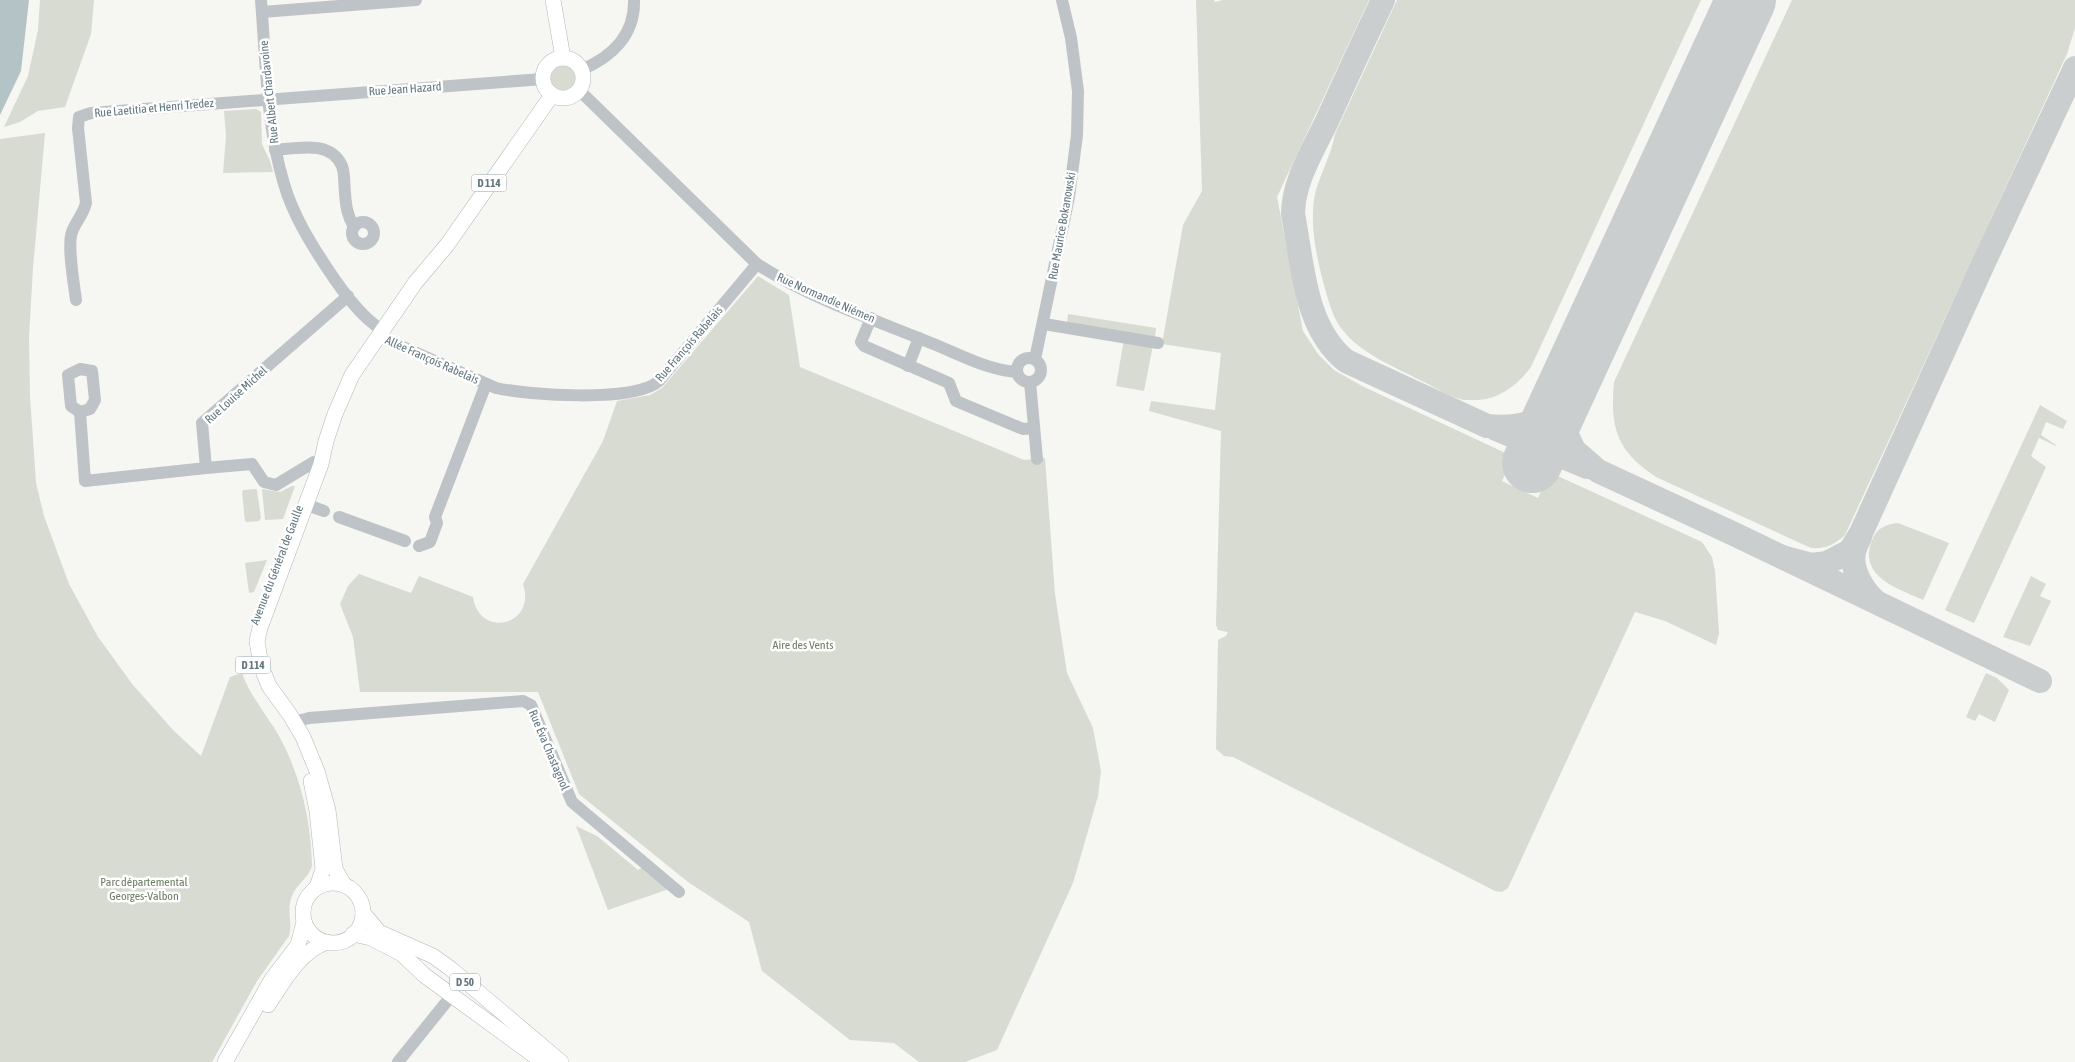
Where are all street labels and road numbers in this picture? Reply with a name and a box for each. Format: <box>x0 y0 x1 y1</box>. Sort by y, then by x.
street label: Rue Albert Chardavoine <box>257 40 281 144</box>
street label: Rue Jean Hazard <box>368 79 442 99</box>
street label: Rue Laetitia et Henri Tredez <box>94 96 215 120</box>
street label: Rue Maurice Bokanowski <box>1046 171 1078 281</box>
road number: D 114 <box>472 174 506 192</box>
street label: Rue Normandie Niémen <box>775 270 877 326</box>
street label: Rue François Rabelais <box>652 303 726 385</box>
street label: Allée François Rabelais <box>383 333 481 387</box>
street label: Rue Louise Michel <box>202 363 271 427</box>
street label: Avenue du Général de Gaulle <box>248 503 306 627</box>
road number: D 114 <box>236 656 270 674</box>
street label: Rue Éva Chastagnol <box>526 708 573 793</box>
road number: D 50 <box>450 974 480 990</box>

